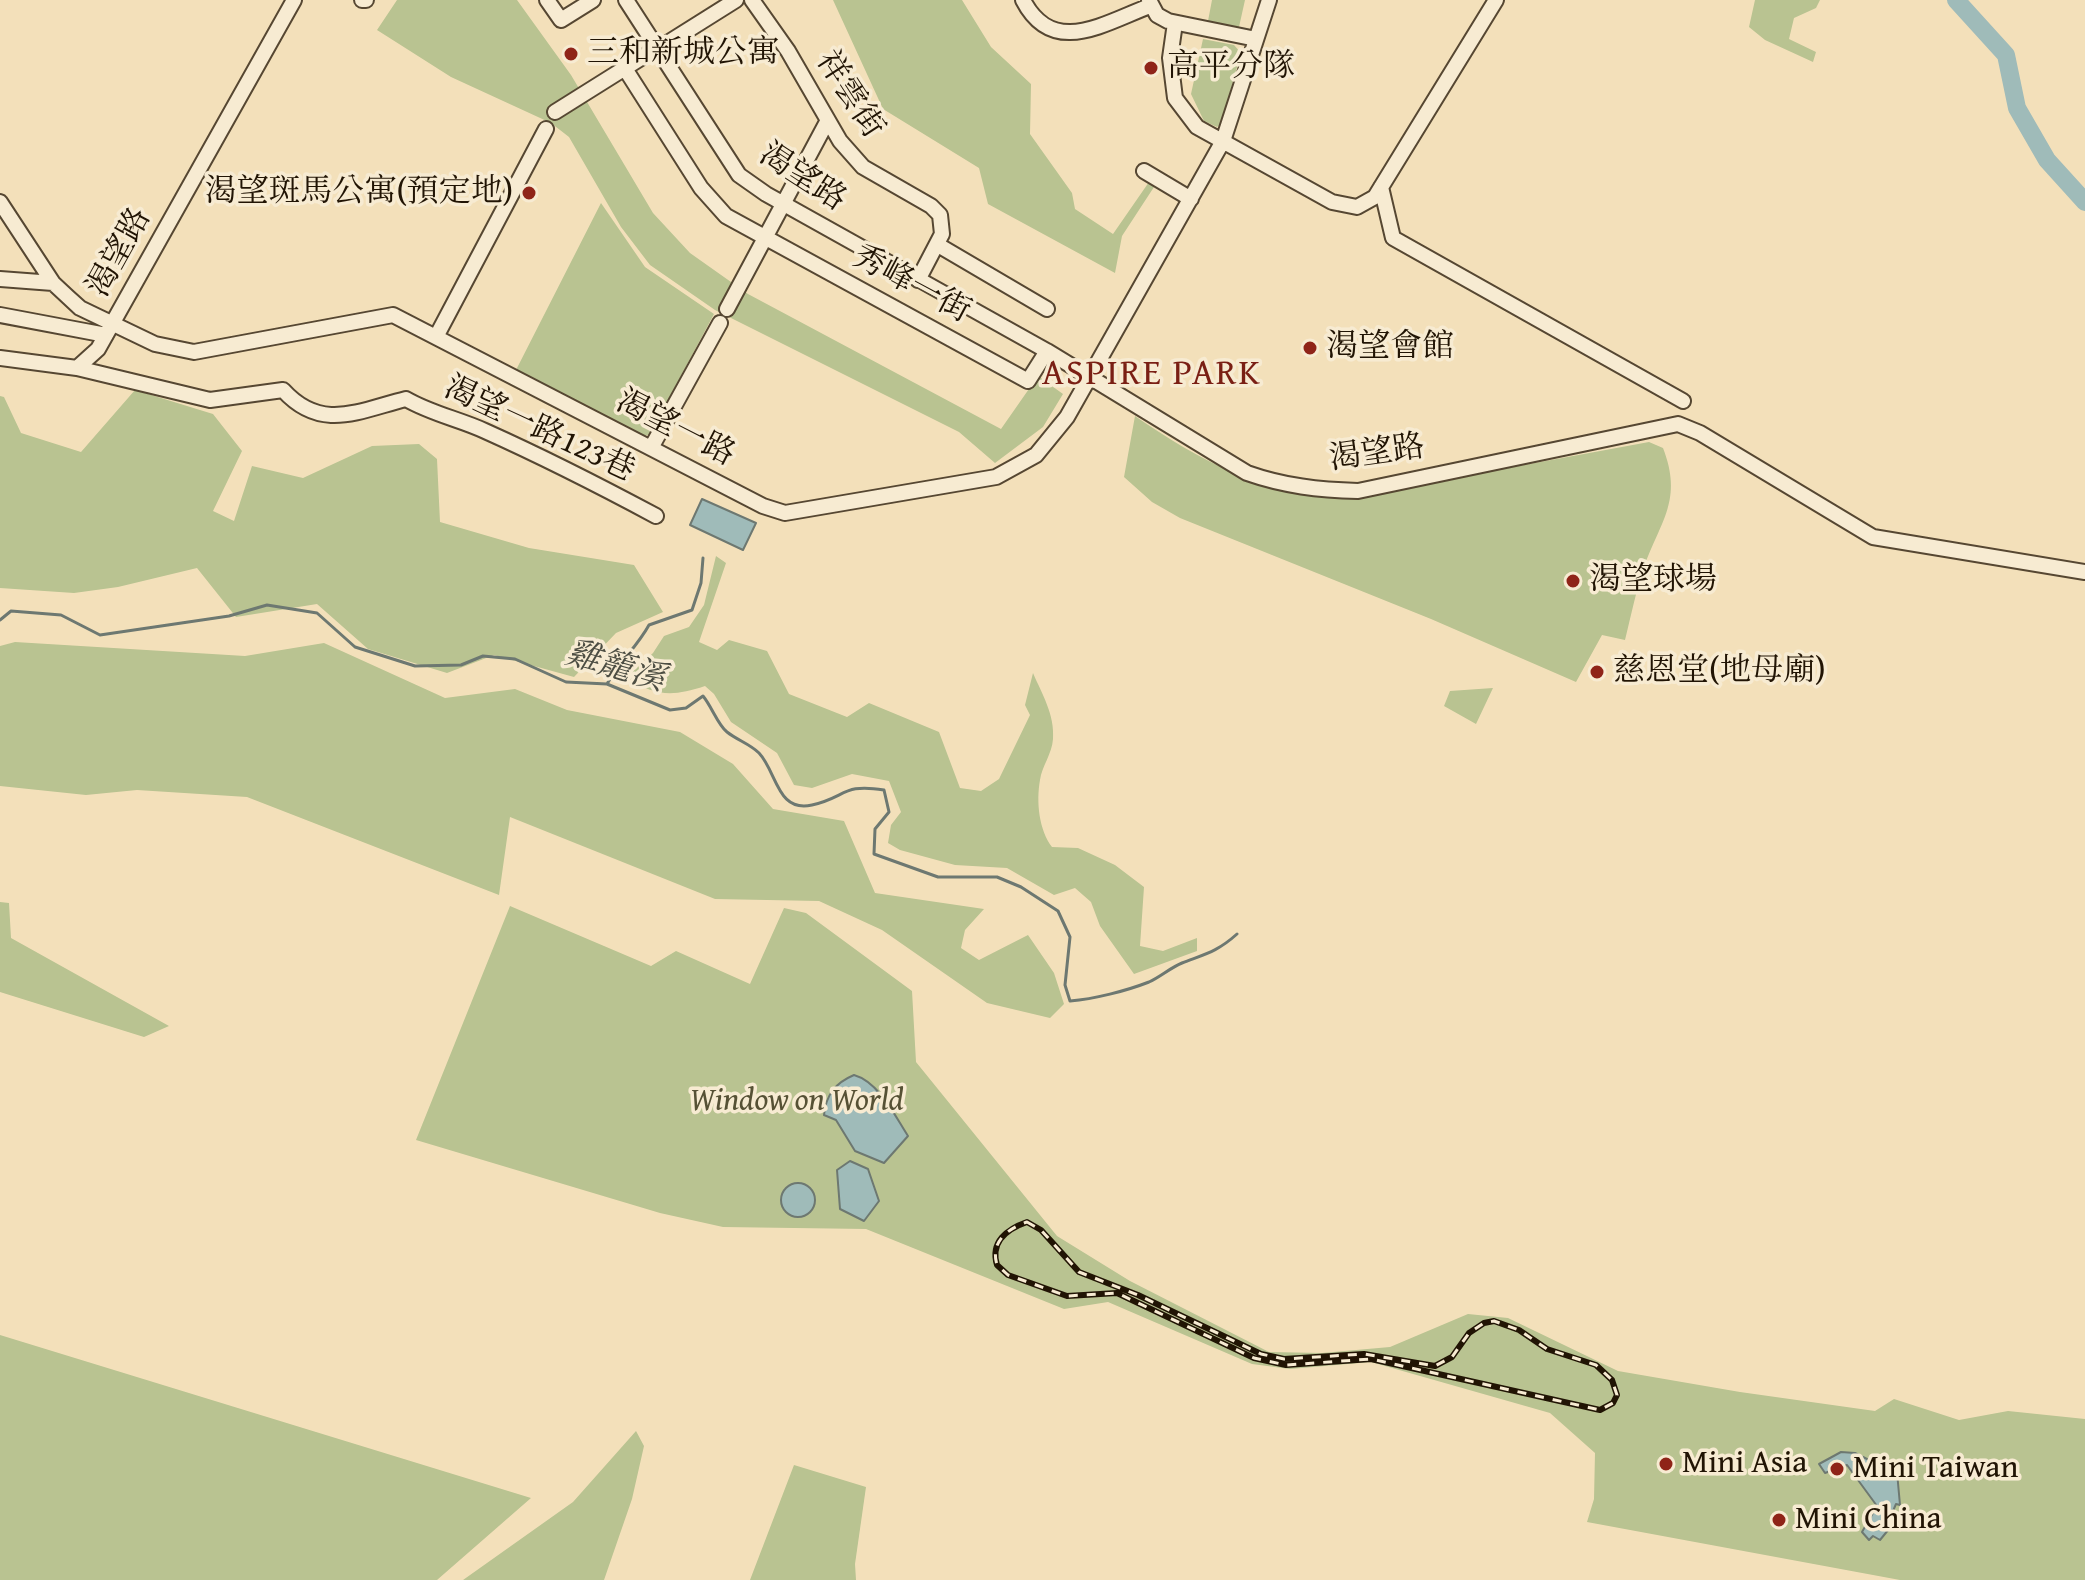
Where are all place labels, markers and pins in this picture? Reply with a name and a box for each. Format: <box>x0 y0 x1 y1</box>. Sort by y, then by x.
place label: 三和新城公寓 <box>587 35 779 73</box>
marker: 三和新城公寓 <box>562 45 580 63</box>
place label: 高平分隊 <box>1167 49 1295 87</box>
marker: 高平分隊 <box>1142 59 1160 77</box>
place label: 渴望斑馬公寓(預定地) <box>204 174 513 212</box>
marker: 渴望斑馬公寓(預定地) <box>520 184 538 202</box>
place label: 渴望會館 <box>1326 329 1454 367</box>
marker: 渴望會館 <box>1301 339 1319 357</box>
place label: 渴望球場 <box>1589 562 1717 600</box>
marker: 渴望球場 <box>1564 572 1582 590</box>
place label: 慈恩堂(地母廟) <box>1613 653 1826 691</box>
marker: 慈恩堂(地母廟) <box>1588 663 1606 681</box>
place label: Mini Asia <box>1682 1445 1807 1483</box>
place label: Mini Taiwan <box>1853 1450 2018 1488</box>
marker: Mini Asia <box>1657 1455 1675 1473</box>
marker: Mini Taiwan <box>1828 1460 1846 1478</box>
place label: Mini China <box>1795 1501 1942 1539</box>
marker: Mini China <box>1770 1511 1788 1529</box>

